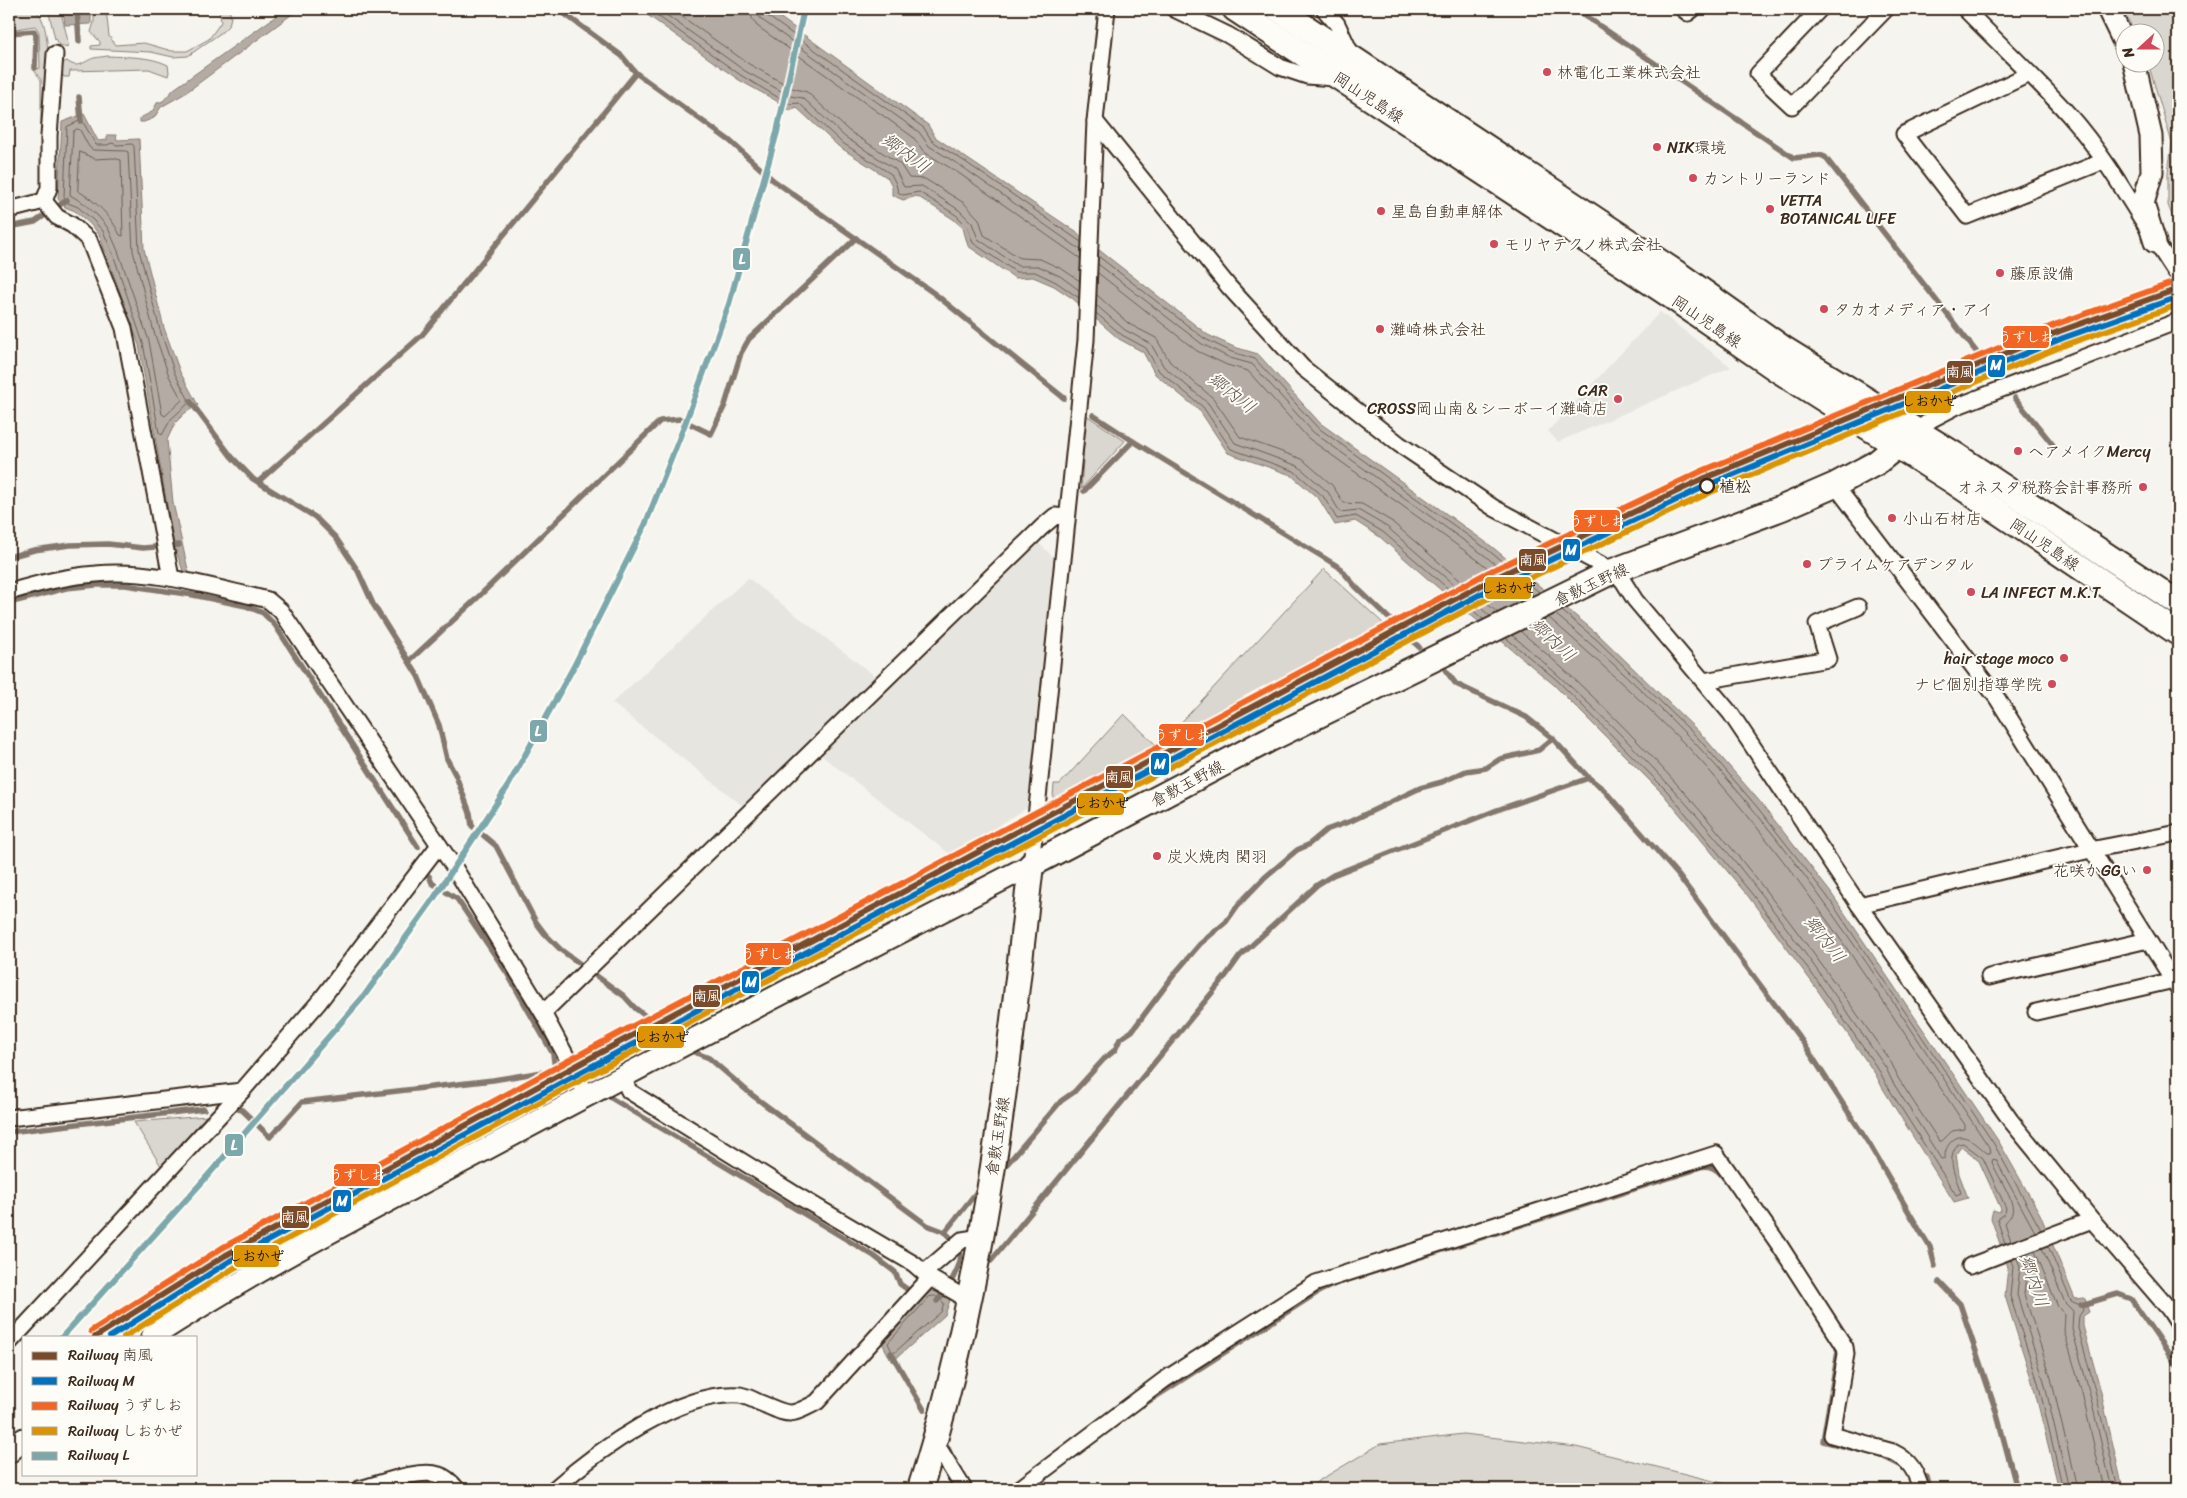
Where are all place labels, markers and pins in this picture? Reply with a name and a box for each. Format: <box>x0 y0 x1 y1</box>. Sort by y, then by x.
place label: 林電化工業株式会社 <box>1557 58 1701 87</box>
marker: 林電化工業株式会社 <box>1541 66 1553 78</box>
place label: NIK環境 <box>1667 133 1726 162</box>
marker: NIK環境 <box>1651 141 1663 153</box>
place label: カントリーランド <box>1703 164 1831 193</box>
marker: カントリーランド <box>1687 172 1699 184</box>
place label: VETTA BOTANICAL LIFE <box>1780 186 1897 233</box>
place label: 星島自動車解体 <box>1391 197 1503 226</box>
marker: VETTA BOTANICAL LIFE <box>1764 203 1776 215</box>
marker: 星島自動車解体 <box>1375 205 1387 217</box>
place label: モリヤテクノ株式会社 <box>1504 230 1662 259</box>
marker: モリヤテクノ株式会社 <box>1488 238 1500 250</box>
place label: 藤原設備 <box>2010 259 2074 288</box>
marker: 藤原設備 <box>1994 267 2006 279</box>
place label: タカオメディア・アイ <box>1834 295 1993 324</box>
marker: タカオメディア・アイ <box>1818 303 1830 315</box>
place label: 灘崎株式会社 <box>1390 315 1486 344</box>
marker: 灘崎株式会社 <box>1374 323 1386 335</box>
place label: CAR CROSS岡山南＆シーボーイ灘崎店 <box>1367 376 1608 423</box>
marker: CAR CROSS岡山南＆シーボーイ灘崎店 <box>1612 393 1624 405</box>
place label: ヘアメイクMercy <box>2028 437 2152 466</box>
marker: ヘアメイクMercy <box>2012 445 2024 457</box>
place label: 植松 <box>1719 472 1751 501</box>
place label: オネスタ税務会計事務所 <box>1957 473 2133 502</box>
marker: 植松 <box>1699 478 1715 494</box>
marker: オネスタ税務会計事務所 <box>2137 481 2149 493</box>
place label: 小山石材店 <box>1902 504 1982 533</box>
marker: 小山石材店 <box>1886 512 1898 524</box>
place label: プライムケアデンタル <box>1817 550 1975 579</box>
marker: プライムケアデンタル <box>1801 558 1813 570</box>
place label: LA INFECT M.K.T <box>1981 578 2102 607</box>
marker: LA INFECT M.K.T <box>1965 586 1977 598</box>
place label: hair stage moco <box>1943 644 2054 673</box>
marker: hair stage moco <box>2058 652 2070 664</box>
place label: ナビ個別指導学院 <box>1914 670 2042 699</box>
marker: ナビ個別指導学院 <box>2046 678 2058 690</box>
place label: 炭火焼肉 関羽 <box>1167 842 1267 871</box>
marker: 炭火焼肉 関羽 <box>1151 850 1163 862</box>
place label: 花咲かGGい <box>2053 856 2137 885</box>
marker: 花咲かGGい <box>2141 864 2153 876</box>

